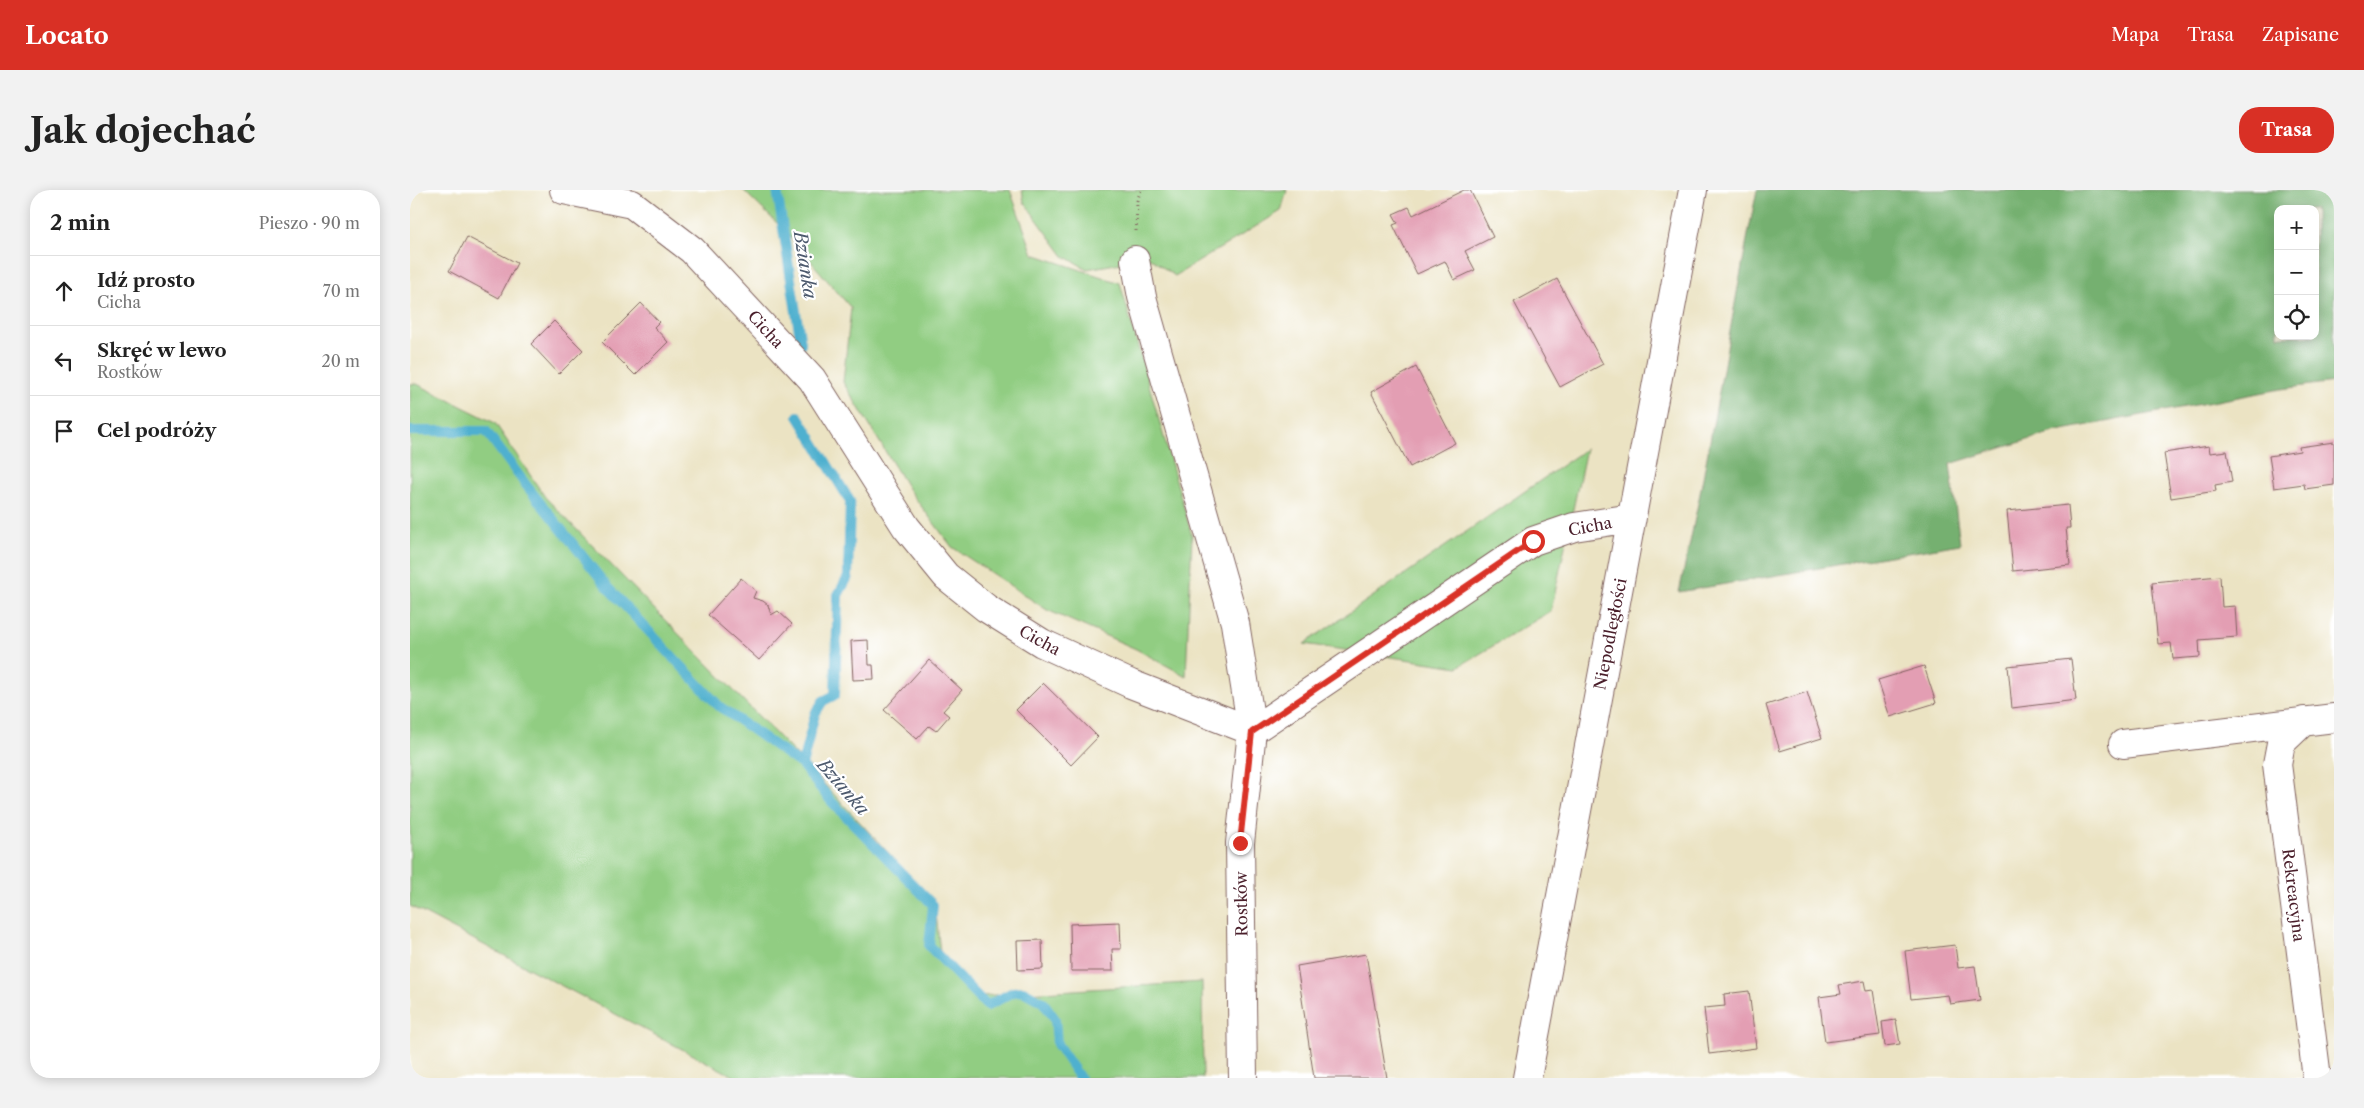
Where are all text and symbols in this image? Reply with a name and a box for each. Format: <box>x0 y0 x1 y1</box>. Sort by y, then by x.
text: Locato <box>25 21 109 50</box>
text: Mapa <box>2111 24 2159 46</box>
text: Trasa <box>2187 24 2234 46</box>
text: Zapisane <box>2262 24 2339 46</box>
button: Trasa <box>2239 107 2334 153</box>
text: Jak dojechać <box>30 109 256 152</box>
map controls <box>2274 205 2319 340</box>
button: + <box>2274 205 2319 250</box>
text: 2 min <box>50 210 110 235</box>
text: Pieszo · 90 m <box>259 213 360 233</box>
water label: Bzianka <box>788 228 821 301</box>
button: − <box>2274 250 2319 295</box>
text: Idź prosto <box>97 269 195 292</box>
icon: ahead <box>50 277 78 305</box>
text: 70 m <box>323 281 360 301</box>
text: Cicha <box>97 292 141 312</box>
button: locate <box>2274 295 2319 340</box>
street label: Cicha <box>744 306 789 352</box>
text: Skręć w lewo <box>97 339 227 362</box>
icon: left <box>50 347 78 375</box>
text: 20 m <box>321 351 360 371</box>
text: Rostków <box>97 362 162 382</box>
icon: arrive <box>50 417 78 445</box>
text: Cel podróży <box>97 419 216 442</box>
street label: Cicha <box>1566 512 1614 540</box>
route start <box>1522 530 1545 553</box>
street label: Niepodległości <box>1589 576 1631 692</box>
street label: Cicha <box>1016 621 1065 660</box>
water label: Bzianka <box>811 753 874 820</box>
route end <box>1229 832 1252 855</box>
street label: Rekreacyjna <box>2278 847 2310 943</box>
street label: Rostków <box>1230 871 1252 937</box>

